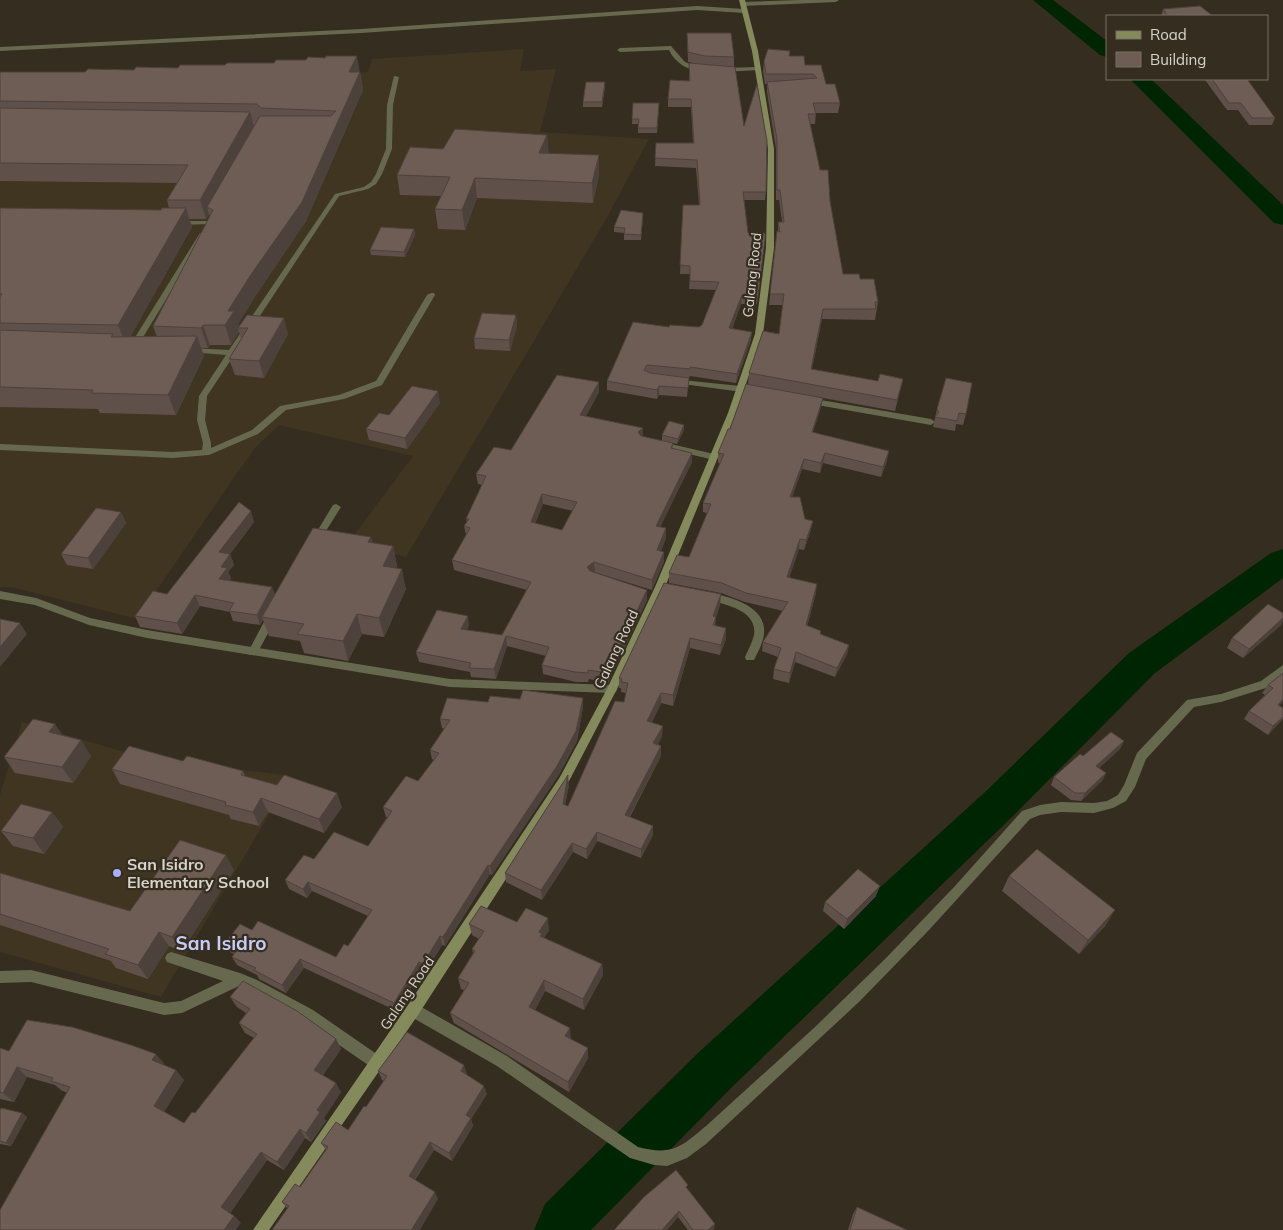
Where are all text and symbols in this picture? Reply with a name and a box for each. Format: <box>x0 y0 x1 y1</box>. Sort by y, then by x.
legend <box>1106 15 1268 80</box>
text: Road <box>1150 25 1187 44</box>
text: Building <box>1150 50 1206 69</box>
street label: Galang Road <box>739 232 765 318</box>
street label: Galang Road <box>590 607 642 691</box>
place label: San Isidro Elementary School <box>127 854 269 892</box>
marker: San Isidro Elementary School <box>111 867 123 879</box>
district label: San Isidro <box>176 931 266 955</box>
street label: Galang Road <box>376 953 438 1033</box>

